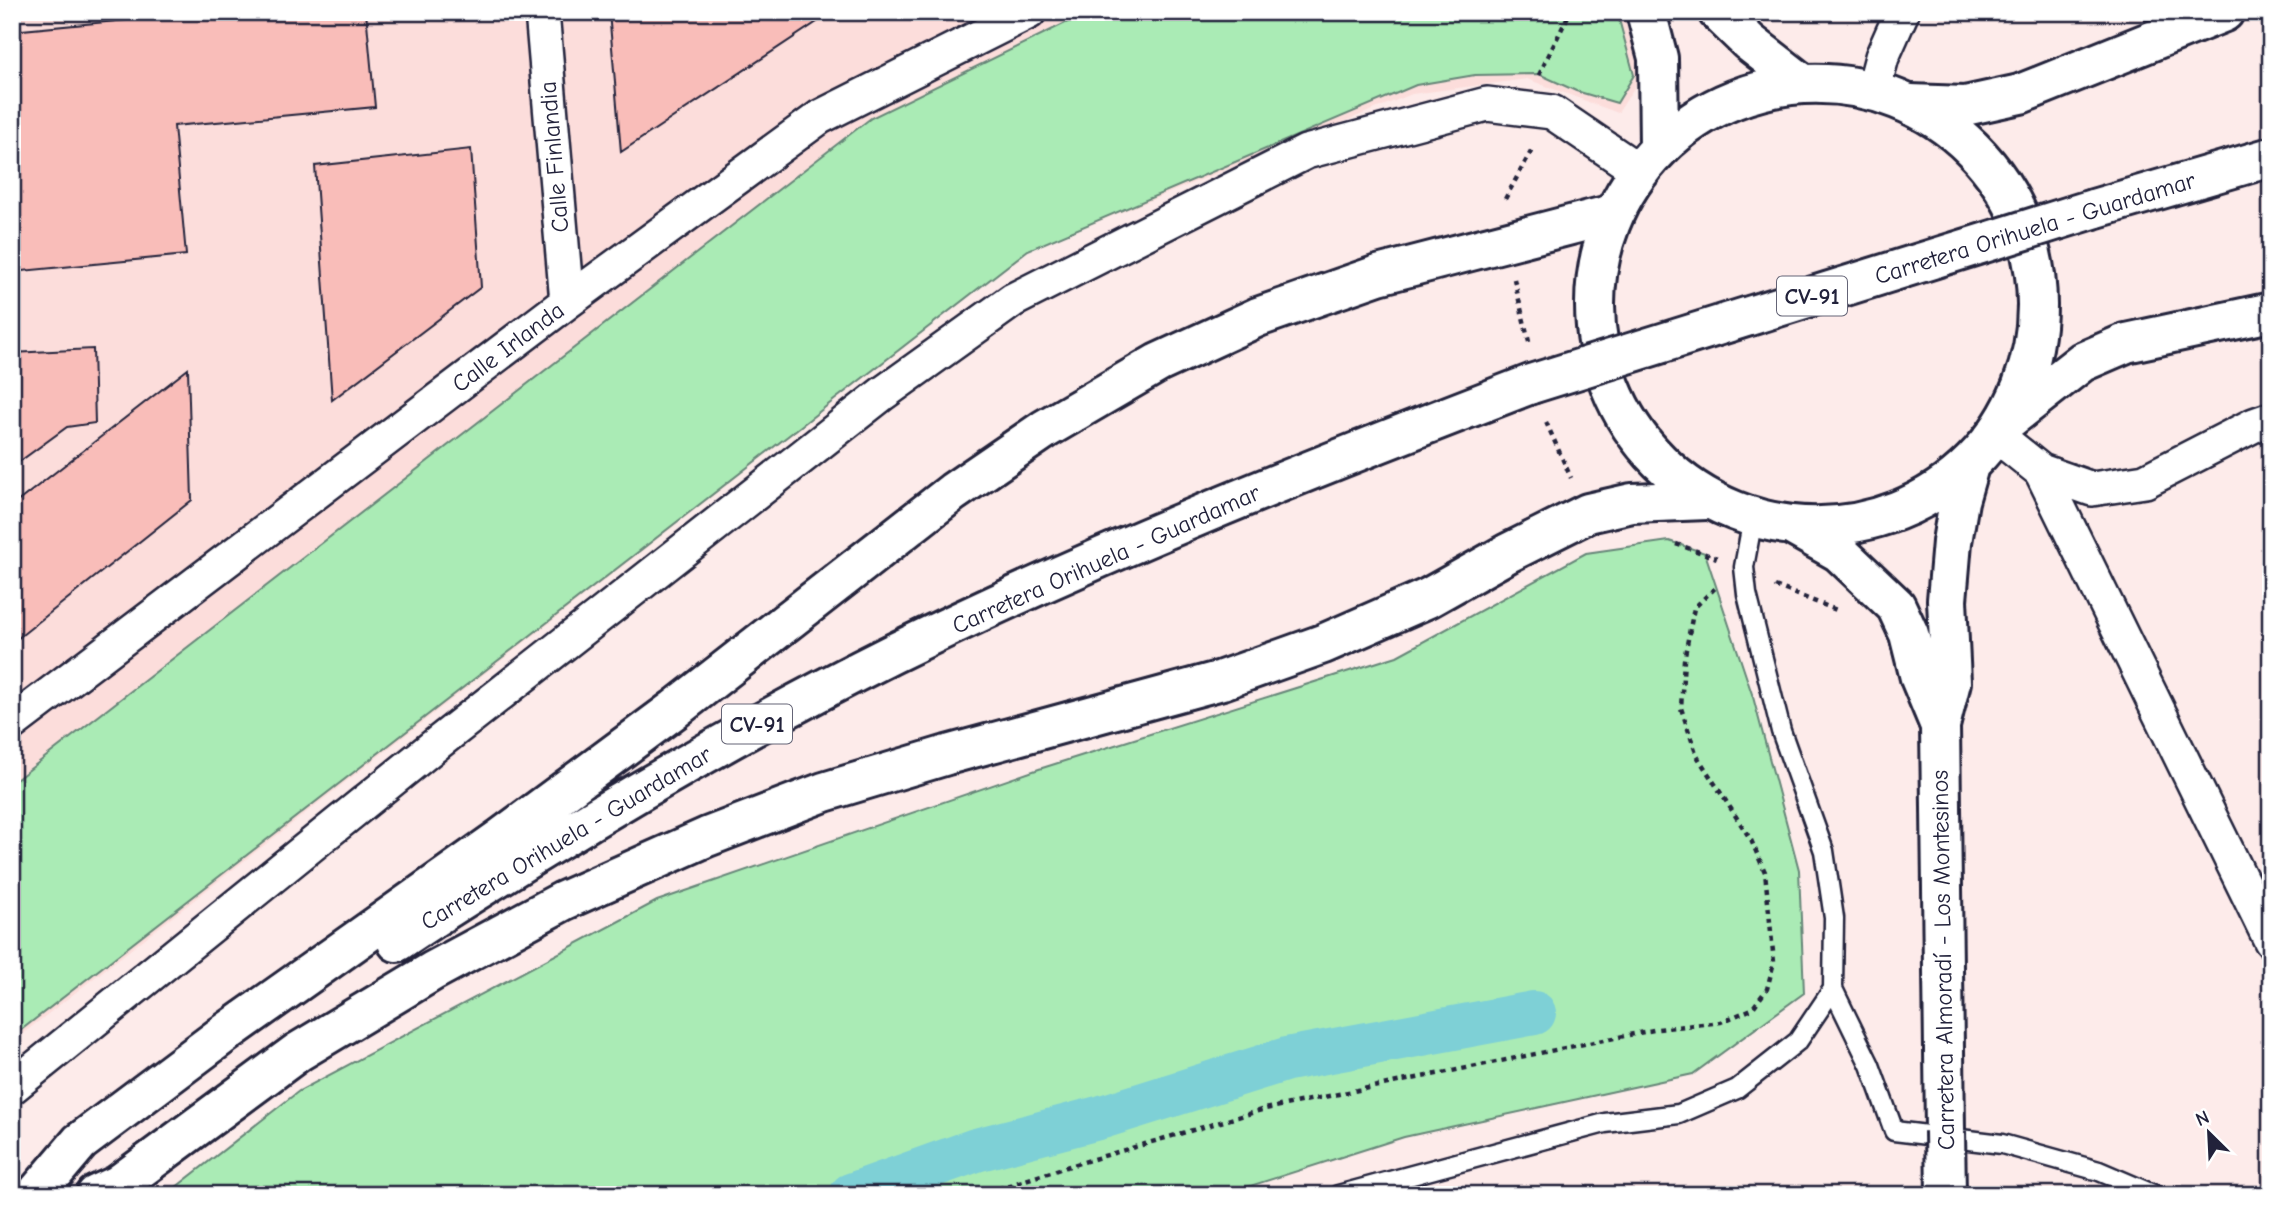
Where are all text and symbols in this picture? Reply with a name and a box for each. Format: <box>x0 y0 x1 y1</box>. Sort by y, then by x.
street label: Calle Finlandia <box>533 80 575 234</box>
street label: Carretera Orihuela - Guardamar <box>1871 166 2199 290</box>
road number: CV-91 <box>1777 276 1847 316</box>
street label: Calle Irlanda <box>447 296 569 398</box>
street label: Carretera Orihuela - Guardamar <box>948 478 1265 640</box>
road number: CV-91 <box>722 704 792 744</box>
street label: Carretera Orihuela - Guardamar <box>416 740 717 936</box>
street label: Carretera Almoradí - Los Montesinos <box>1926 770 1960 1150</box>
north arrow <box>2174 1098 2244 1168</box>
text: N <box>2192 1106 2213 1131</box>

